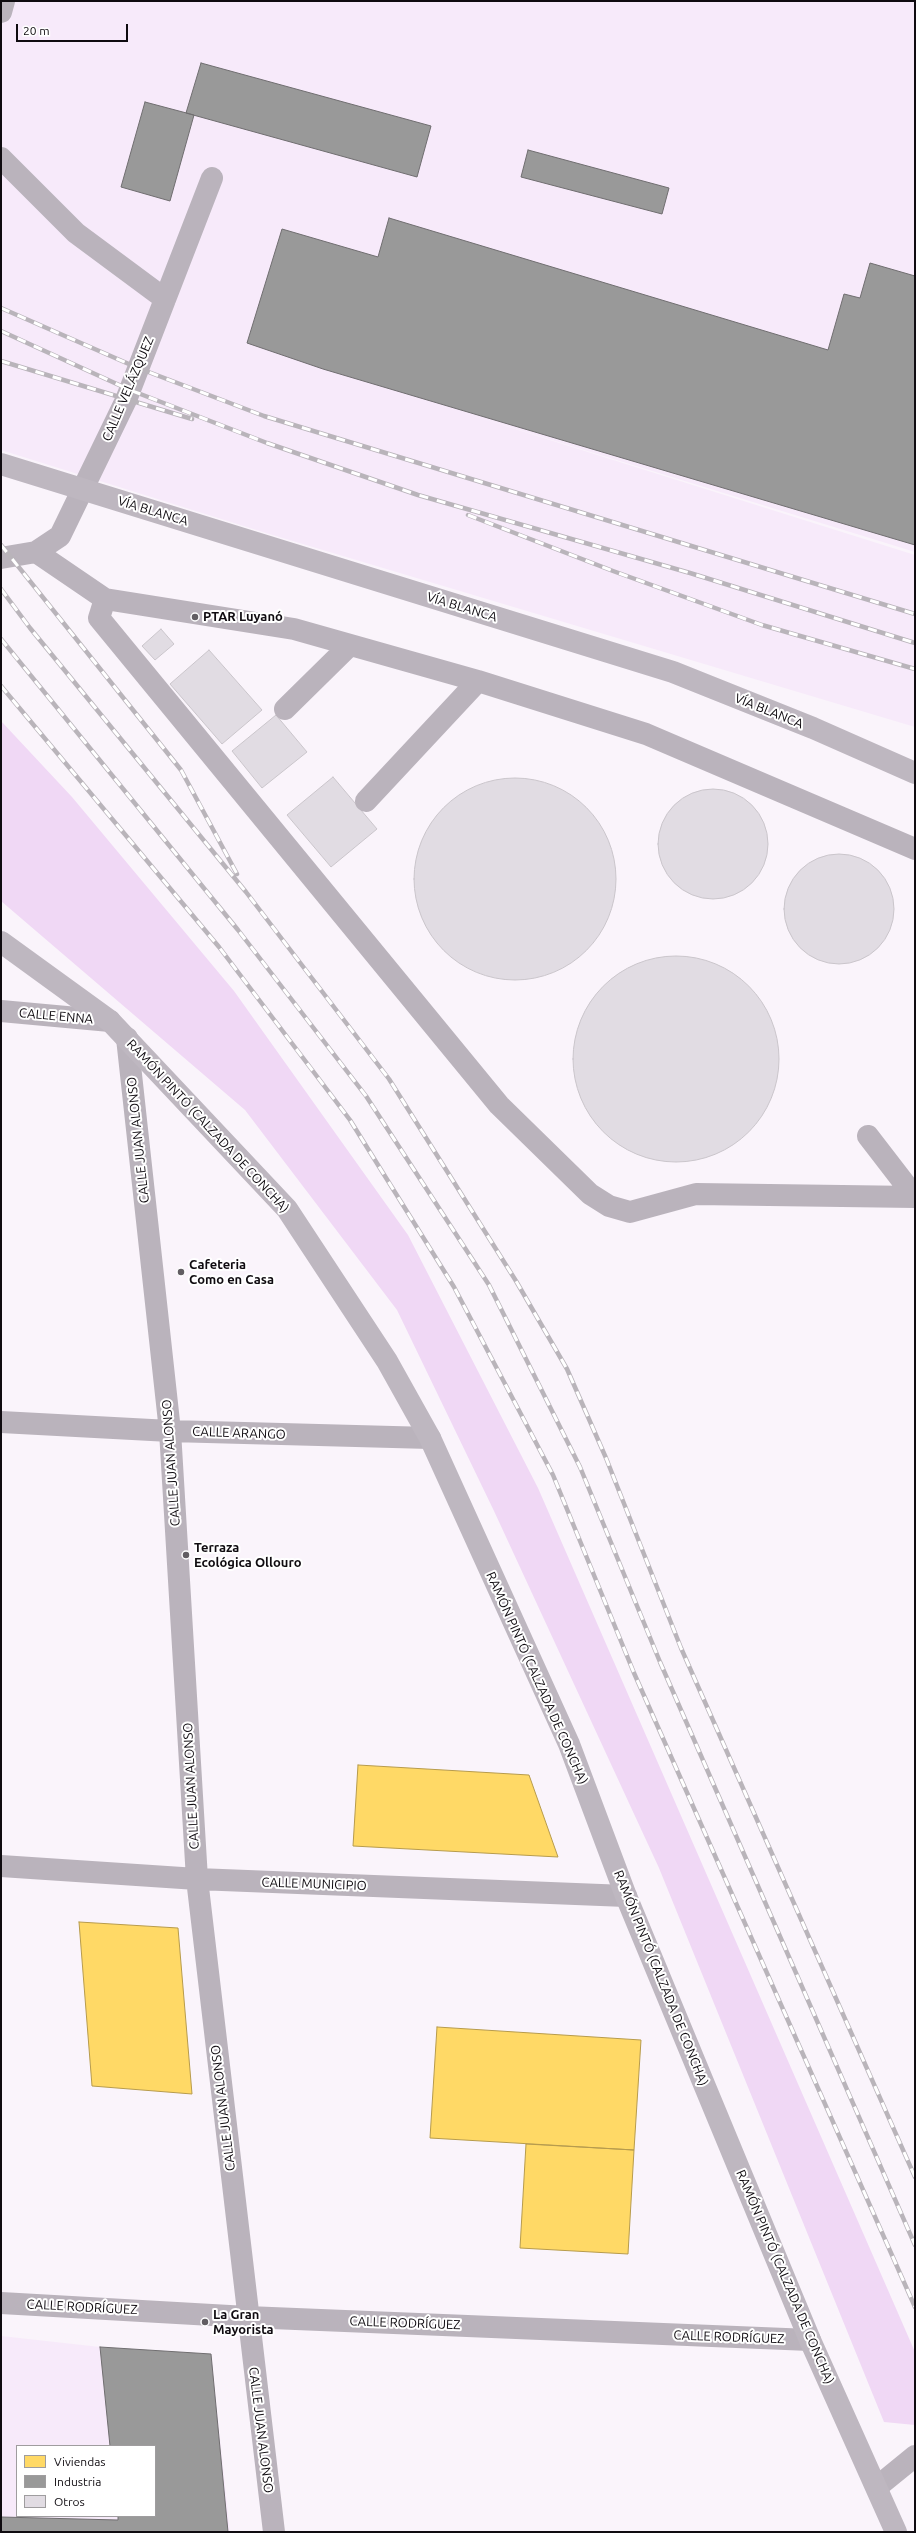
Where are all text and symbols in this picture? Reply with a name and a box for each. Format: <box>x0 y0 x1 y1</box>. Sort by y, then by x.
scale bar <box>18 16 130 42</box>
text: 20 m <box>23 24 50 37</box>
street label: CALLE VELÁZQUEZ <box>99 334 157 444</box>
street label: VÍA BLANCA <box>116 493 190 529</box>
street label: VÍA BLANCA <box>425 589 499 625</box>
place label: PTAR Luyanó <box>203 609 283 625</box>
marker: PTAR Luyanó <box>190 612 200 622</box>
street label: VÍA BLANCA <box>732 690 806 732</box>
street label: CALLE ENNA <box>18 1005 94 1027</box>
street label: RAMÓN PINTÓ (CALZADA DE CONCHA) <box>123 1036 293 1216</box>
street label: CALLE JUAN ALONSO <box>124 1076 152 1204</box>
place label: Cafeteria Como en Casa <box>189 1257 274 1288</box>
marker: Cafeteria Como en Casa <box>176 1267 186 1277</box>
street label: CALLE JUAN ALONSO <box>159 1399 183 1527</box>
street label: CALLE ARANGO <box>192 1424 286 1442</box>
place label: Terraza Ecológica Ollouro <box>194 1540 301 1571</box>
marker: Terraza Ecológica Ollouro <box>181 1550 191 1560</box>
street label: RAMÓN PINTÓ (CALZADA DE CONCHA) <box>483 1569 591 1787</box>
street label: CALLE JUAN ALONSO <box>180 1722 202 1850</box>
street label: RAMÓN PINTÓ (CALZADA DE CONCHA) <box>610 1868 712 2088</box>
street label: CALLE MUNICIPIO <box>261 1874 367 1894</box>
street label: CALLE JUAN ALONSO <box>208 2044 238 2172</box>
street label: RAMÓN PINTÓ (CALZADA DE CONCHA) <box>733 2168 837 2386</box>
street label: CALLE RODRÍGUEZ <box>26 2296 138 2318</box>
place label: La Gran Mayorista <box>213 2307 274 2338</box>
street label: CALLE RODRÍGUEZ <box>349 2313 461 2333</box>
marker: La Gran Mayorista <box>200 2317 210 2327</box>
street label: CALLE RODRÍGUEZ <box>673 2327 785 2347</box>
street label: CALLE JUAN ALONSO <box>246 2366 276 2494</box>
legend <box>16 2445 156 2517</box>
text: Viviendas <box>54 2455 106 2468</box>
text: Industria <box>54 2475 101 2488</box>
text: Otros <box>54 2495 85 2508</box>

